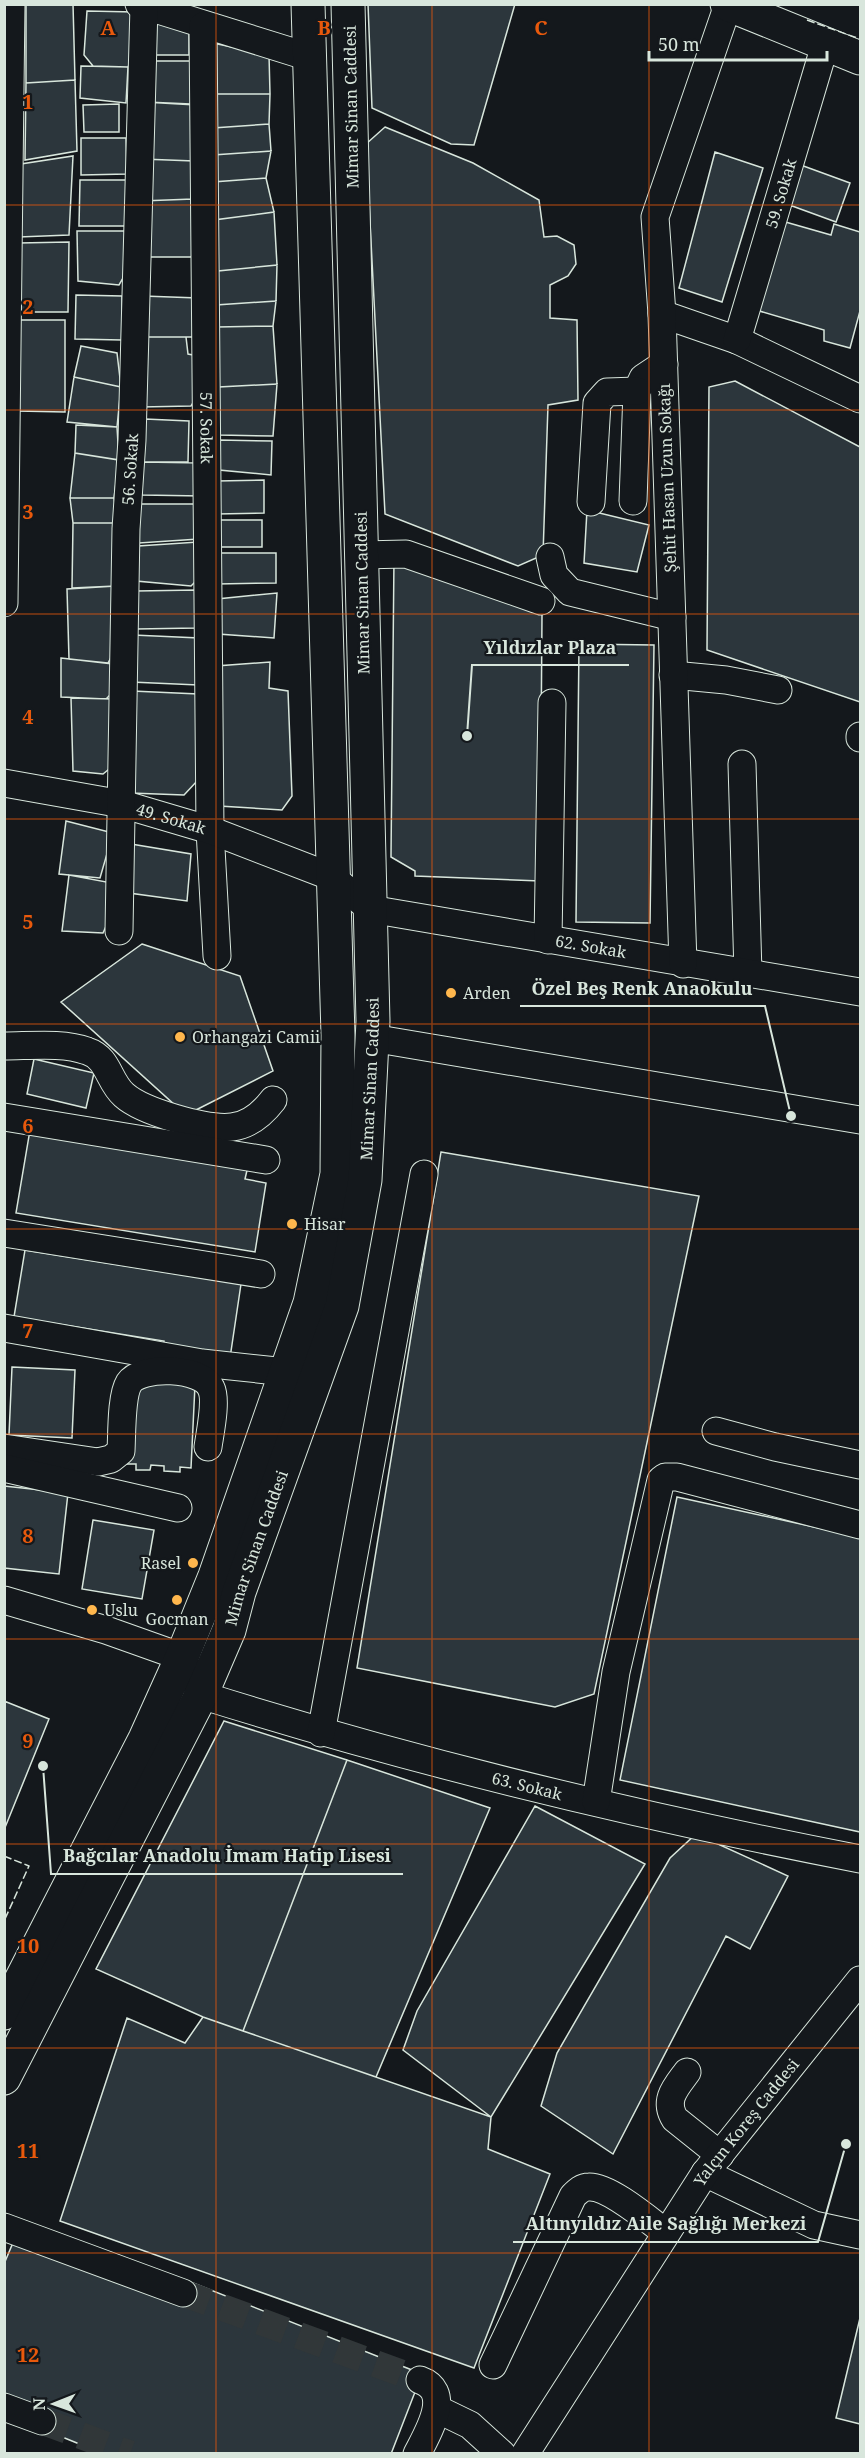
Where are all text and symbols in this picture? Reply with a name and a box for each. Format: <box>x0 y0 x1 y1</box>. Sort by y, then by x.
text: A <box>100 14 116 41</box>
text: B <box>317 14 331 41</box>
text: C <box>534 14 548 41</box>
scale bar <box>649 24 828 62</box>
street label: Mimar Sinan Caddesi <box>339 25 363 189</box>
text: 50 m <box>658 32 700 56</box>
text: 1 <box>22 88 34 115</box>
street label: 59. Sokak <box>760 155 802 231</box>
text: 2 <box>22 293 34 320</box>
street label: Şehit Hasan Uzun Sokağı <box>653 383 681 573</box>
street label: 57. Sokak <box>195 392 218 465</box>
street label: 56. Sokak <box>117 432 143 506</box>
text: 3 <box>22 498 34 525</box>
street label: Mimar Sinan Caddesi <box>350 511 374 675</box>
callout: Yıldızlar Plaza <box>472 629 629 665</box>
text: Yıldızlar Plaza <box>484 635 617 659</box>
text: 4 <box>22 703 34 730</box>
street label: 49. Sokak <box>133 798 209 839</box>
text: 5 <box>22 908 34 935</box>
street label: 62. Sokak <box>554 930 629 963</box>
callout: Özel Beş Renk Anaokulu <box>520 970 765 1006</box>
text: Özel Beş Renk Anaokulu <box>531 976 753 1000</box>
place label: Arden <box>463 982 511 1004</box>
marker: Arden <box>444 986 458 1000</box>
street label: Mimar Sinan Caddesi <box>355 997 384 1161</box>
place label: Orhangazi Camii <box>192 1026 320 1048</box>
marker: Orhangazi Camii <box>173 1030 187 1044</box>
text: 6 <box>22 1112 34 1139</box>
place label: Hisar <box>304 1213 346 1235</box>
marker: Hisar <box>285 1217 299 1231</box>
text: 7 <box>22 1317 34 1344</box>
street label: Mimar Sinan Caddesi <box>220 1467 293 1628</box>
text: 8 <box>22 1522 34 1549</box>
place label: Rasel <box>141 1552 181 1574</box>
marker: Rasel <box>186 1556 200 1570</box>
marker: Gocman <box>170 1593 184 1607</box>
place label: Uslu <box>104 1599 138 1621</box>
marker: Uslu <box>85 1603 99 1617</box>
place label: Gocman <box>146 1608 208 1630</box>
text: 9 <box>22 1727 34 1754</box>
street label: 63. Sokak <box>489 1767 565 1805</box>
callout: Bağcılar Anadolu İmam Hatip Lisesi <box>51 1838 403 1874</box>
text: Bağcılar Anadolu İmam Hatip Lisesi <box>63 1843 392 1867</box>
text: 10 <box>17 1932 39 1959</box>
street label: Yalçın Koreş Caddesi <box>688 2054 804 2191</box>
text: 11 <box>17 2137 39 2164</box>
callout: Altınyıldız Aile Sağlığı Merkezi <box>513 2206 818 2242</box>
text: Altınyıldız Aile Sağlığı Merkezi <box>526 2211 807 2235</box>
text: 12 <box>17 2341 39 2368</box>
north arrow <box>24 2374 84 2434</box>
text: N <box>28 2397 50 2411</box>

